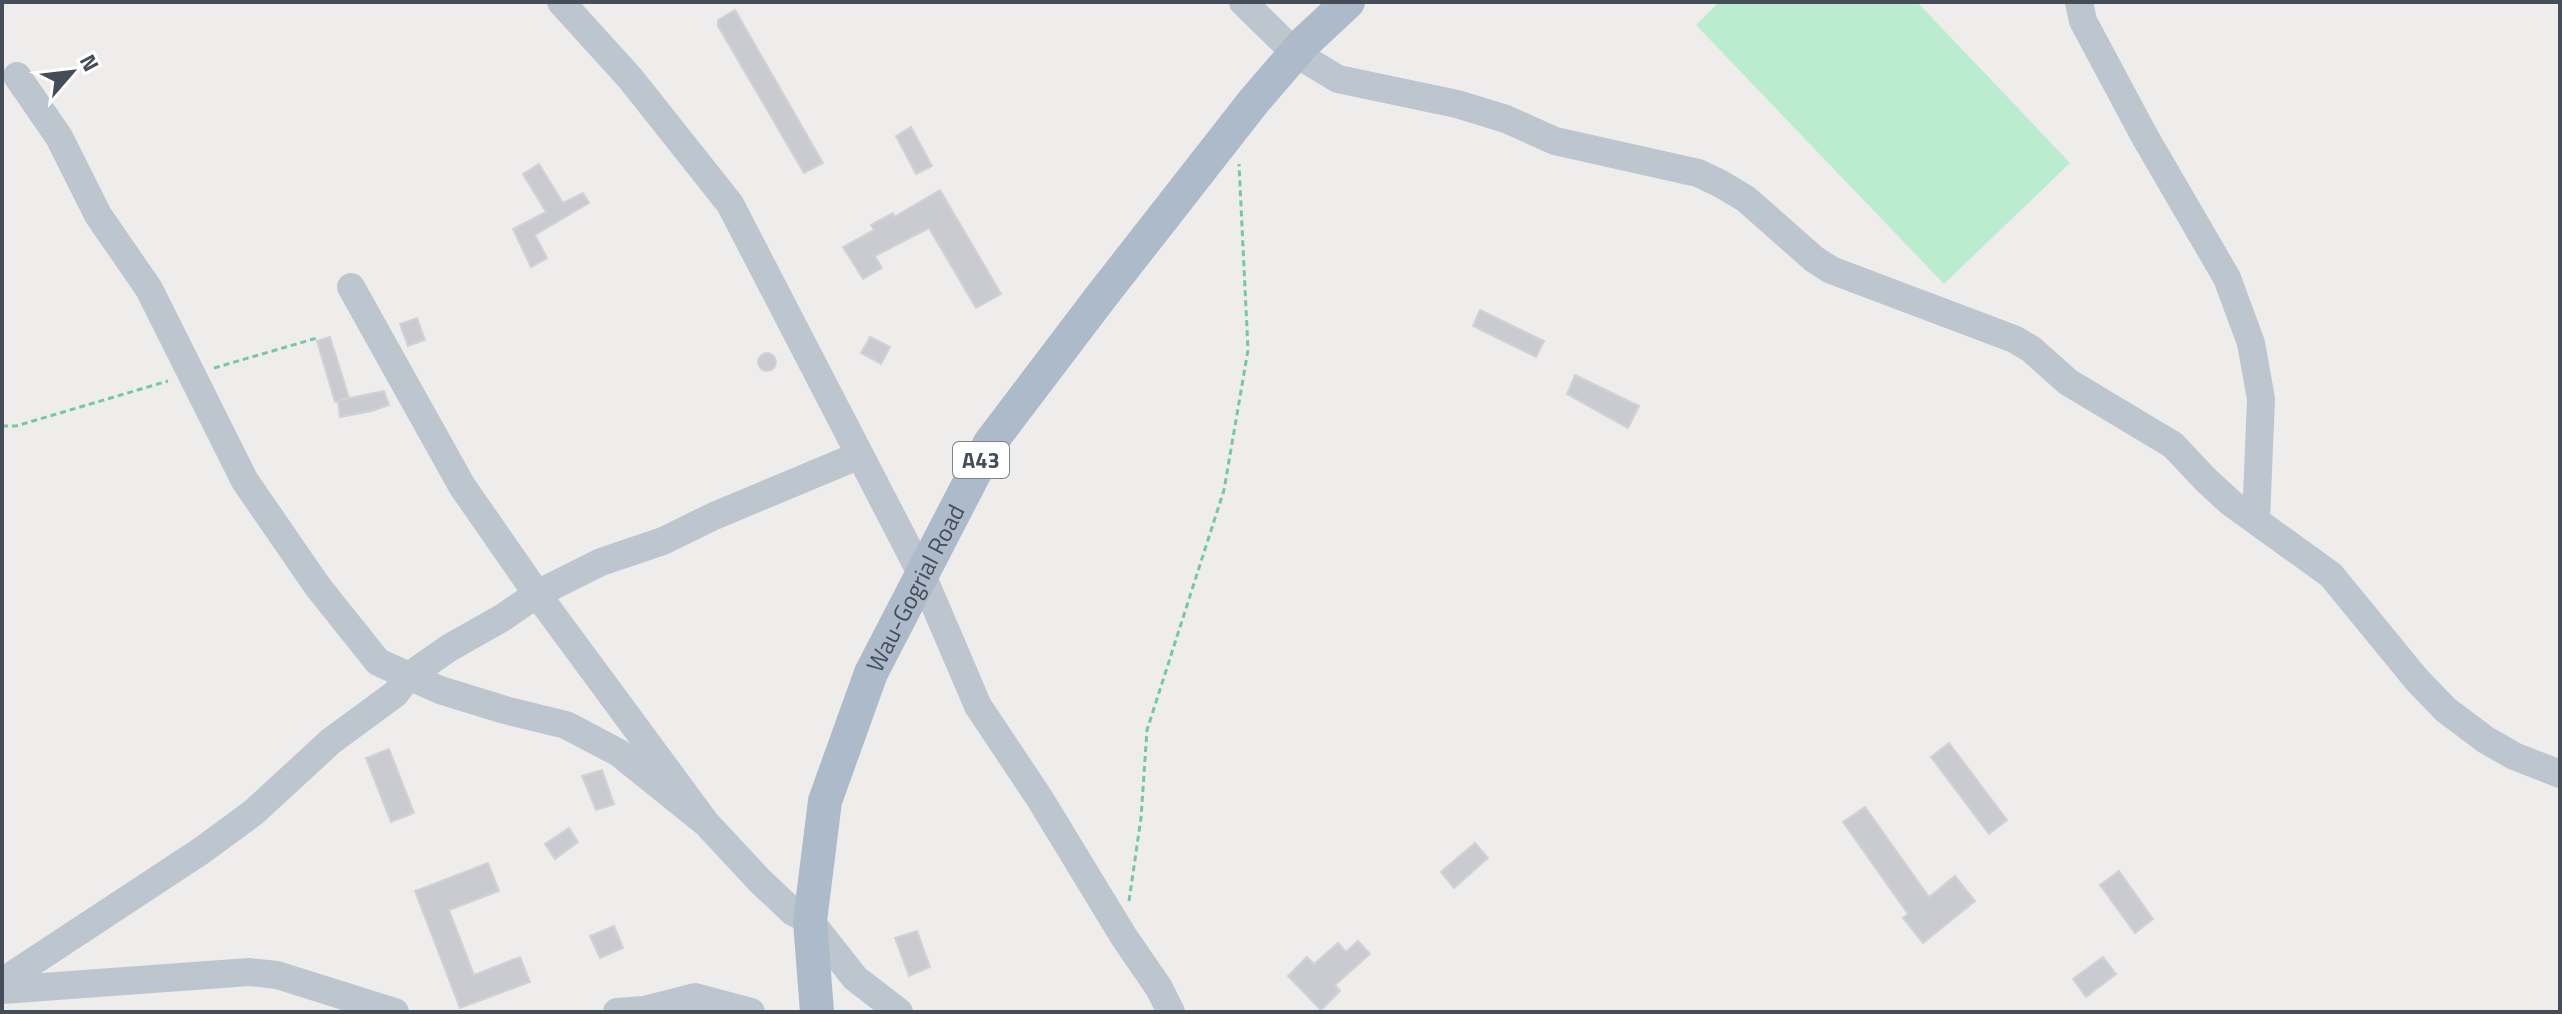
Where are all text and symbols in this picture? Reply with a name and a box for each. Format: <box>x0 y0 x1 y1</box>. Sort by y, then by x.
north arrow <box>32 32 112 112</box>
text: N <box>71 48 108 77</box>
road number: A43 <box>953 442 1009 478</box>
street label: Wau-Gogrial Road <box>857 498 973 678</box>

